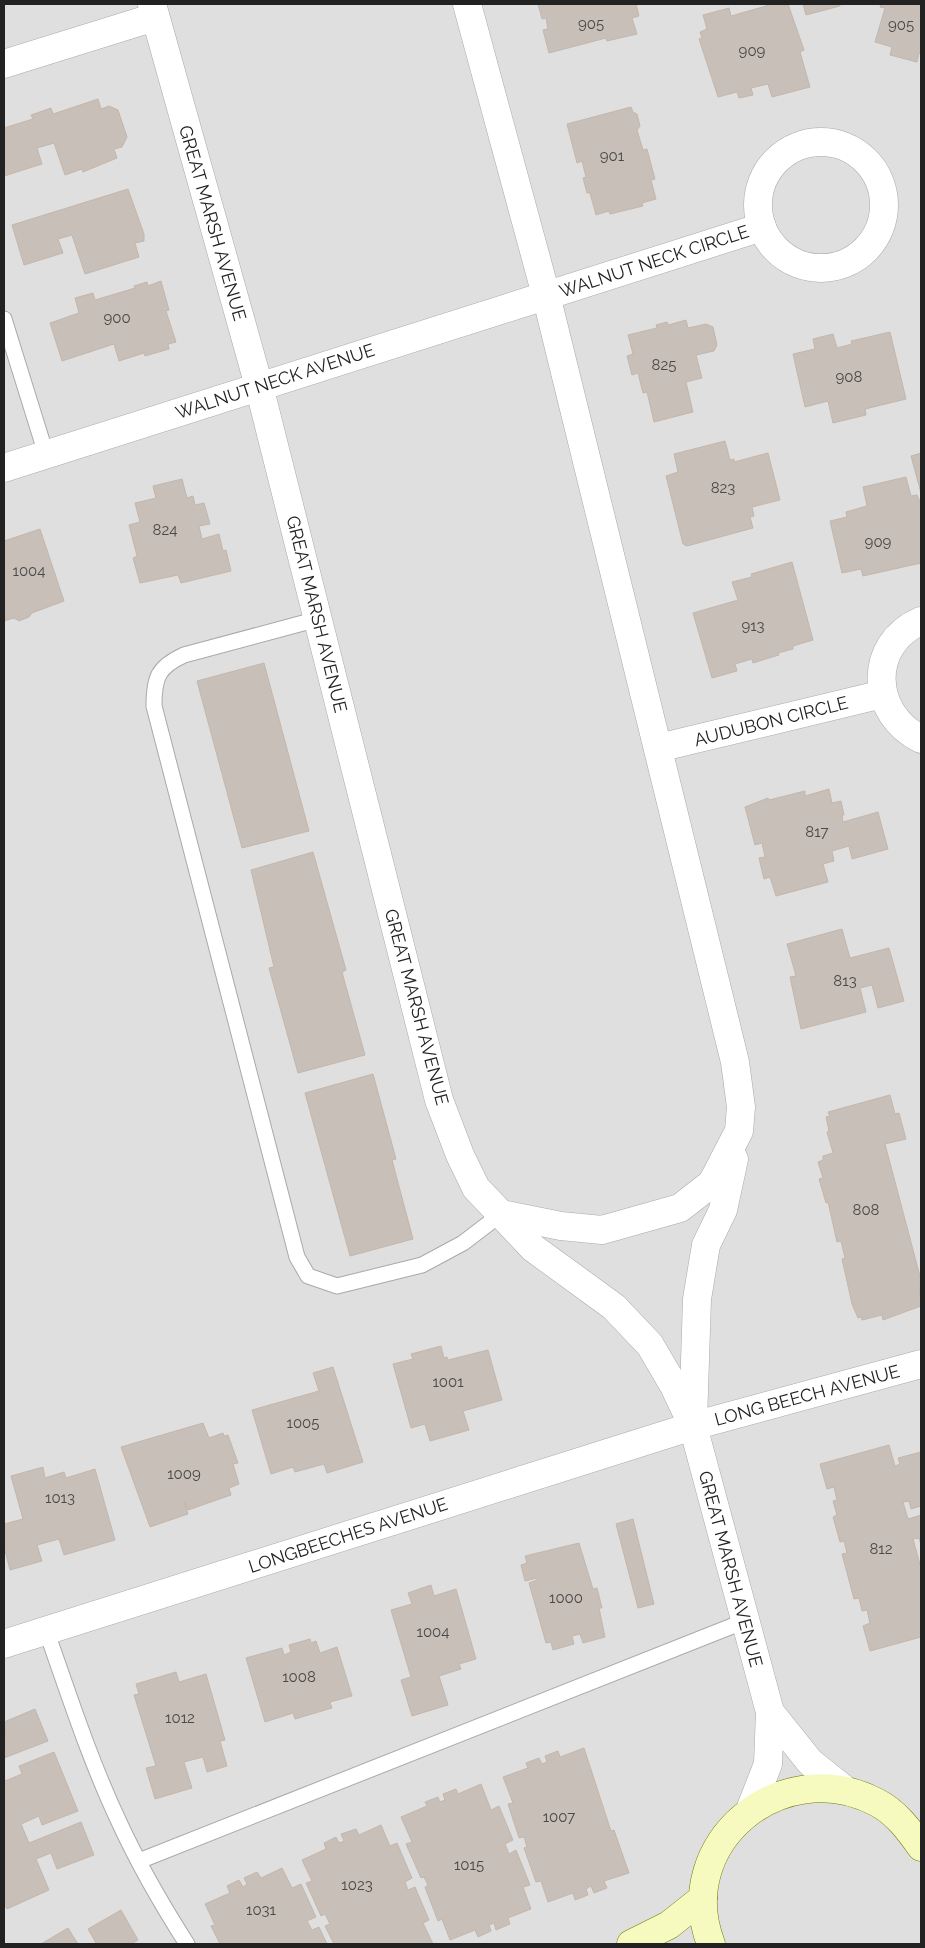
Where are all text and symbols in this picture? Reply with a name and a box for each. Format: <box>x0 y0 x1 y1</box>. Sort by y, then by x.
house number: 905 <box>578 15 604 33</box>
house number: 905 <box>888 16 914 34</box>
house number: 909 <box>739 42 766 60</box>
street label: GREAT MARSH AVENUE <box>175 123 251 323</box>
house number: 901 <box>600 147 625 165</box>
street label: WALNUT NECK CIRCLE <box>556 220 752 302</box>
house number: 900 <box>103 309 131 327</box>
street label: WALNUT NECK AVENUE <box>173 339 377 423</box>
house number: 825 <box>652 356 676 374</box>
house number: 908 <box>836 368 863 386</box>
house number: 823 <box>711 479 735 497</box>
street label: GREAT MARSH AVENUE <box>282 513 352 715</box>
house number: 824 <box>153 521 177 539</box>
house number: 909 <box>865 533 892 551</box>
house number: 1004 <box>13 562 45 580</box>
house number: 913 <box>741 617 765 635</box>
street label: AUDUBON CIRCLE <box>692 692 850 750</box>
house number: 817 <box>805 823 829 841</box>
street label: GREAT MARSH AVENUE <box>381 907 453 1107</box>
house number: 813 <box>833 972 857 990</box>
house number: 808 <box>853 1201 880 1219</box>
street label: LONG BEECH AVENUE <box>712 1360 902 1430</box>
house number: 1001 <box>432 1373 464 1391</box>
house number: 1005 <box>287 1414 319 1432</box>
house number: 1009 <box>167 1465 201 1483</box>
street label: GREAT MARSH AVENUE <box>695 1469 767 1669</box>
house number: 1013 <box>45 1489 75 1507</box>
street label: LONGBEECHES AVENUE <box>246 1493 450 1577</box>
house number: 812 <box>869 1540 893 1558</box>
house number: 1000 <box>549 1589 583 1607</box>
house number: 1004 <box>417 1623 449 1641</box>
house number: 1008 <box>282 1668 316 1686</box>
house number: 1012 <box>165 1709 195 1727</box>
house number: 1007 <box>543 1808 575 1826</box>
house number: 1015 <box>454 1856 484 1874</box>
house number: 1023 <box>341 1876 373 1894</box>
house number: 1031 <box>246 1901 277 1919</box>

